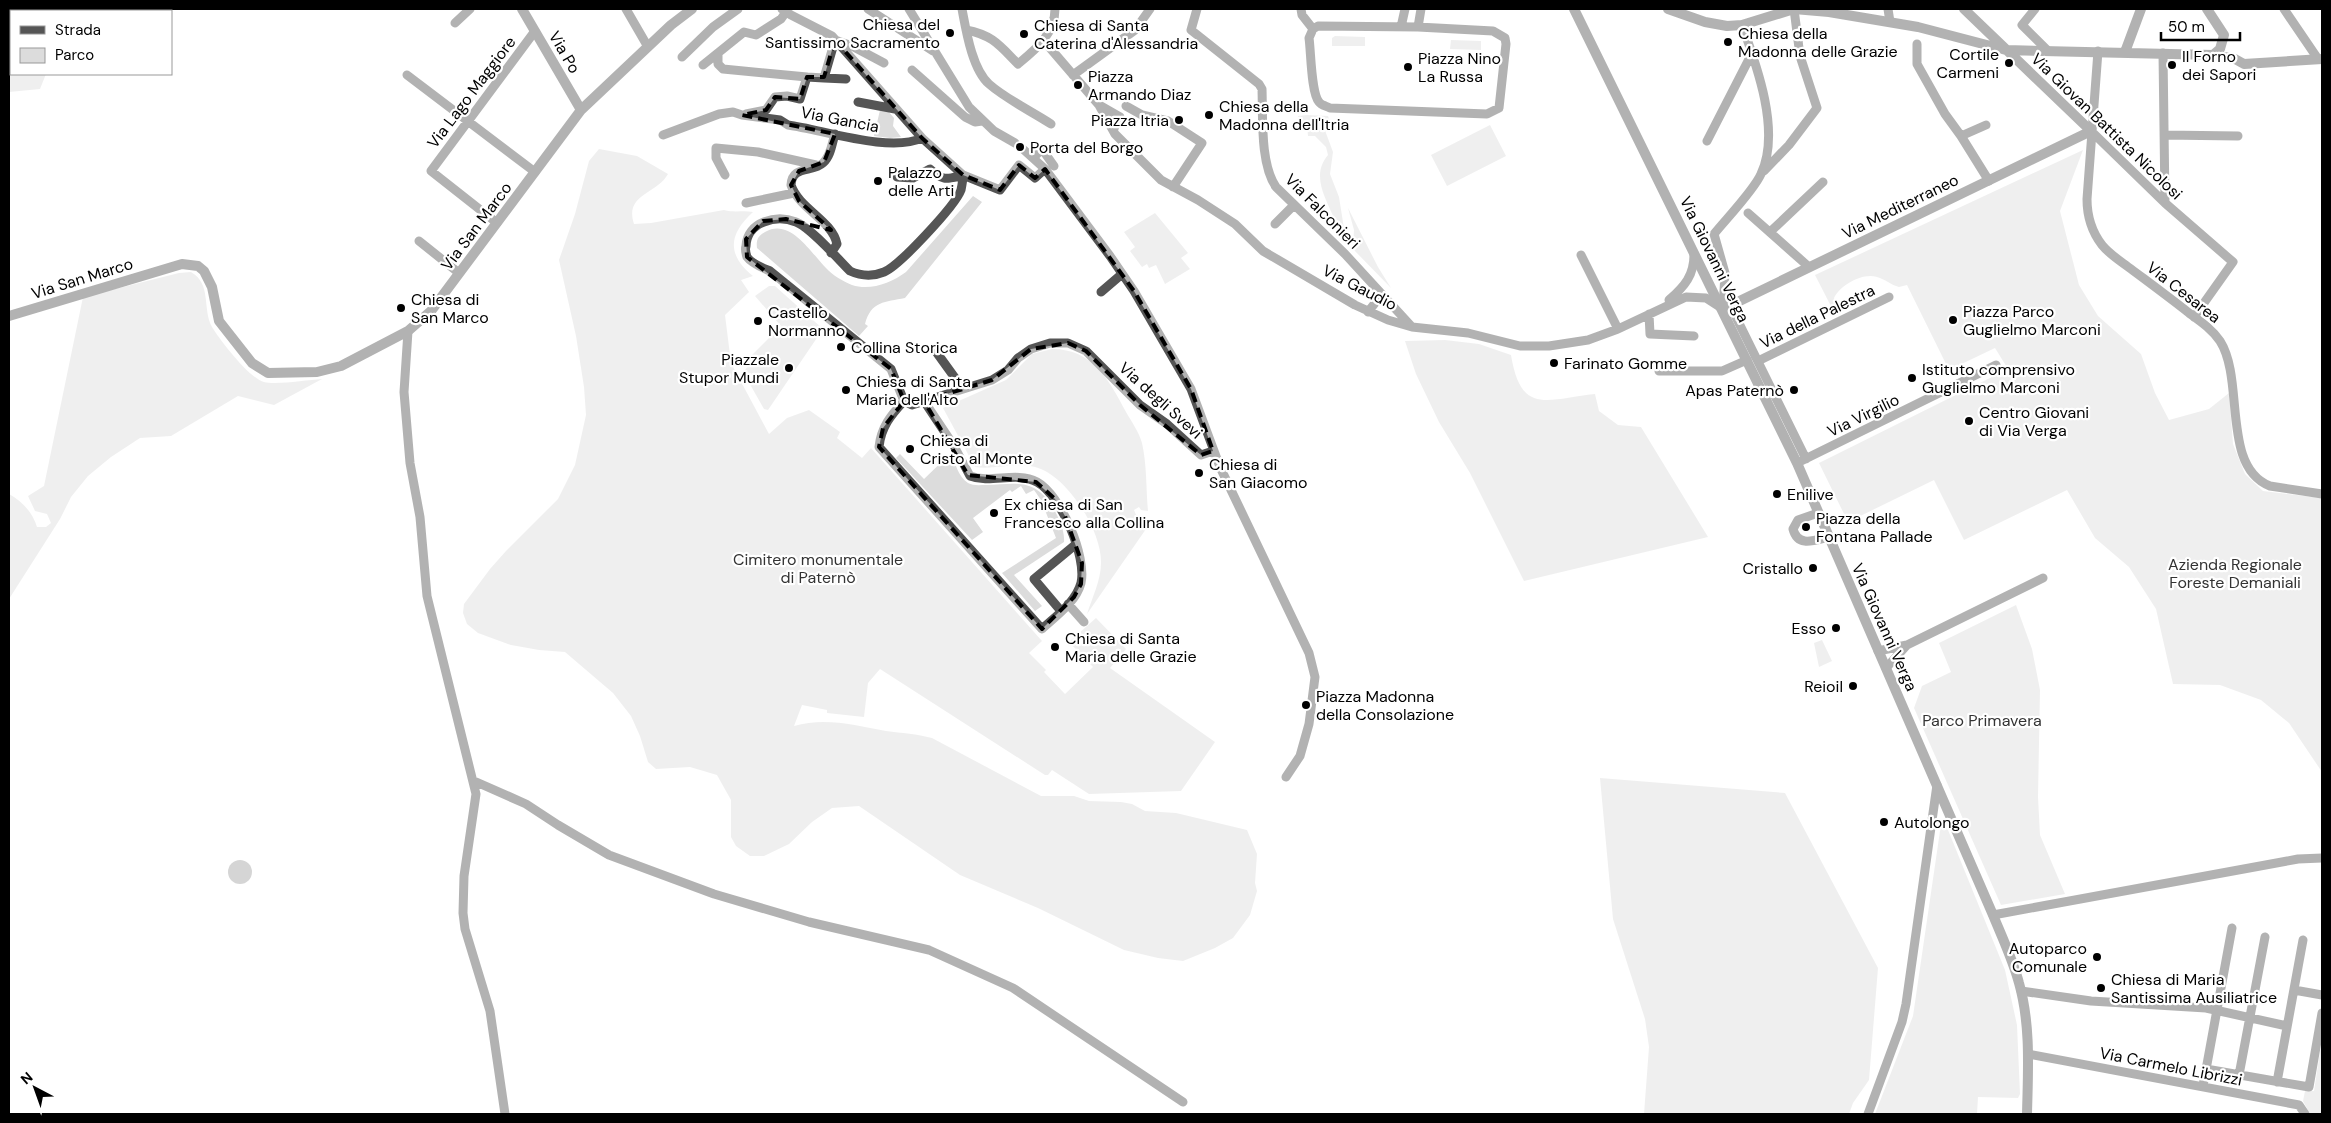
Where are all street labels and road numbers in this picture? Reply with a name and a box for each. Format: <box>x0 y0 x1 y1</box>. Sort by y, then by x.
street label: Via Po <box>544 27 585 77</box>
street label: Via Lago Maggiore <box>422 32 520 153</box>
street label: Via Giovan Battista Nicolosi <box>2026 48 2187 204</box>
street label: Via Gancia <box>799 102 881 137</box>
street label: Via Falconieri <box>1280 169 1365 254</box>
street label: Via Mediterraneo <box>1838 169 1962 244</box>
street label: Via San Marco <box>436 178 516 275</box>
street label: Via Giovanni Verga <box>1675 193 1754 326</box>
street label: Via San Marco <box>29 253 136 304</box>
street label: Via Cesarea <box>2142 257 2225 328</box>
street label: Via Gaudio <box>1319 260 1401 315</box>
street label: Via della Palestra <box>1756 279 1878 353</box>
street label: Via degli Svevi <box>1114 357 1207 443</box>
street label: Via Virgilio <box>1824 389 1903 442</box>
street label: Via Giovanni Verga <box>1847 560 1922 694</box>
street label: Via Carmelo Librizzi <box>2098 1042 2244 1091</box>

